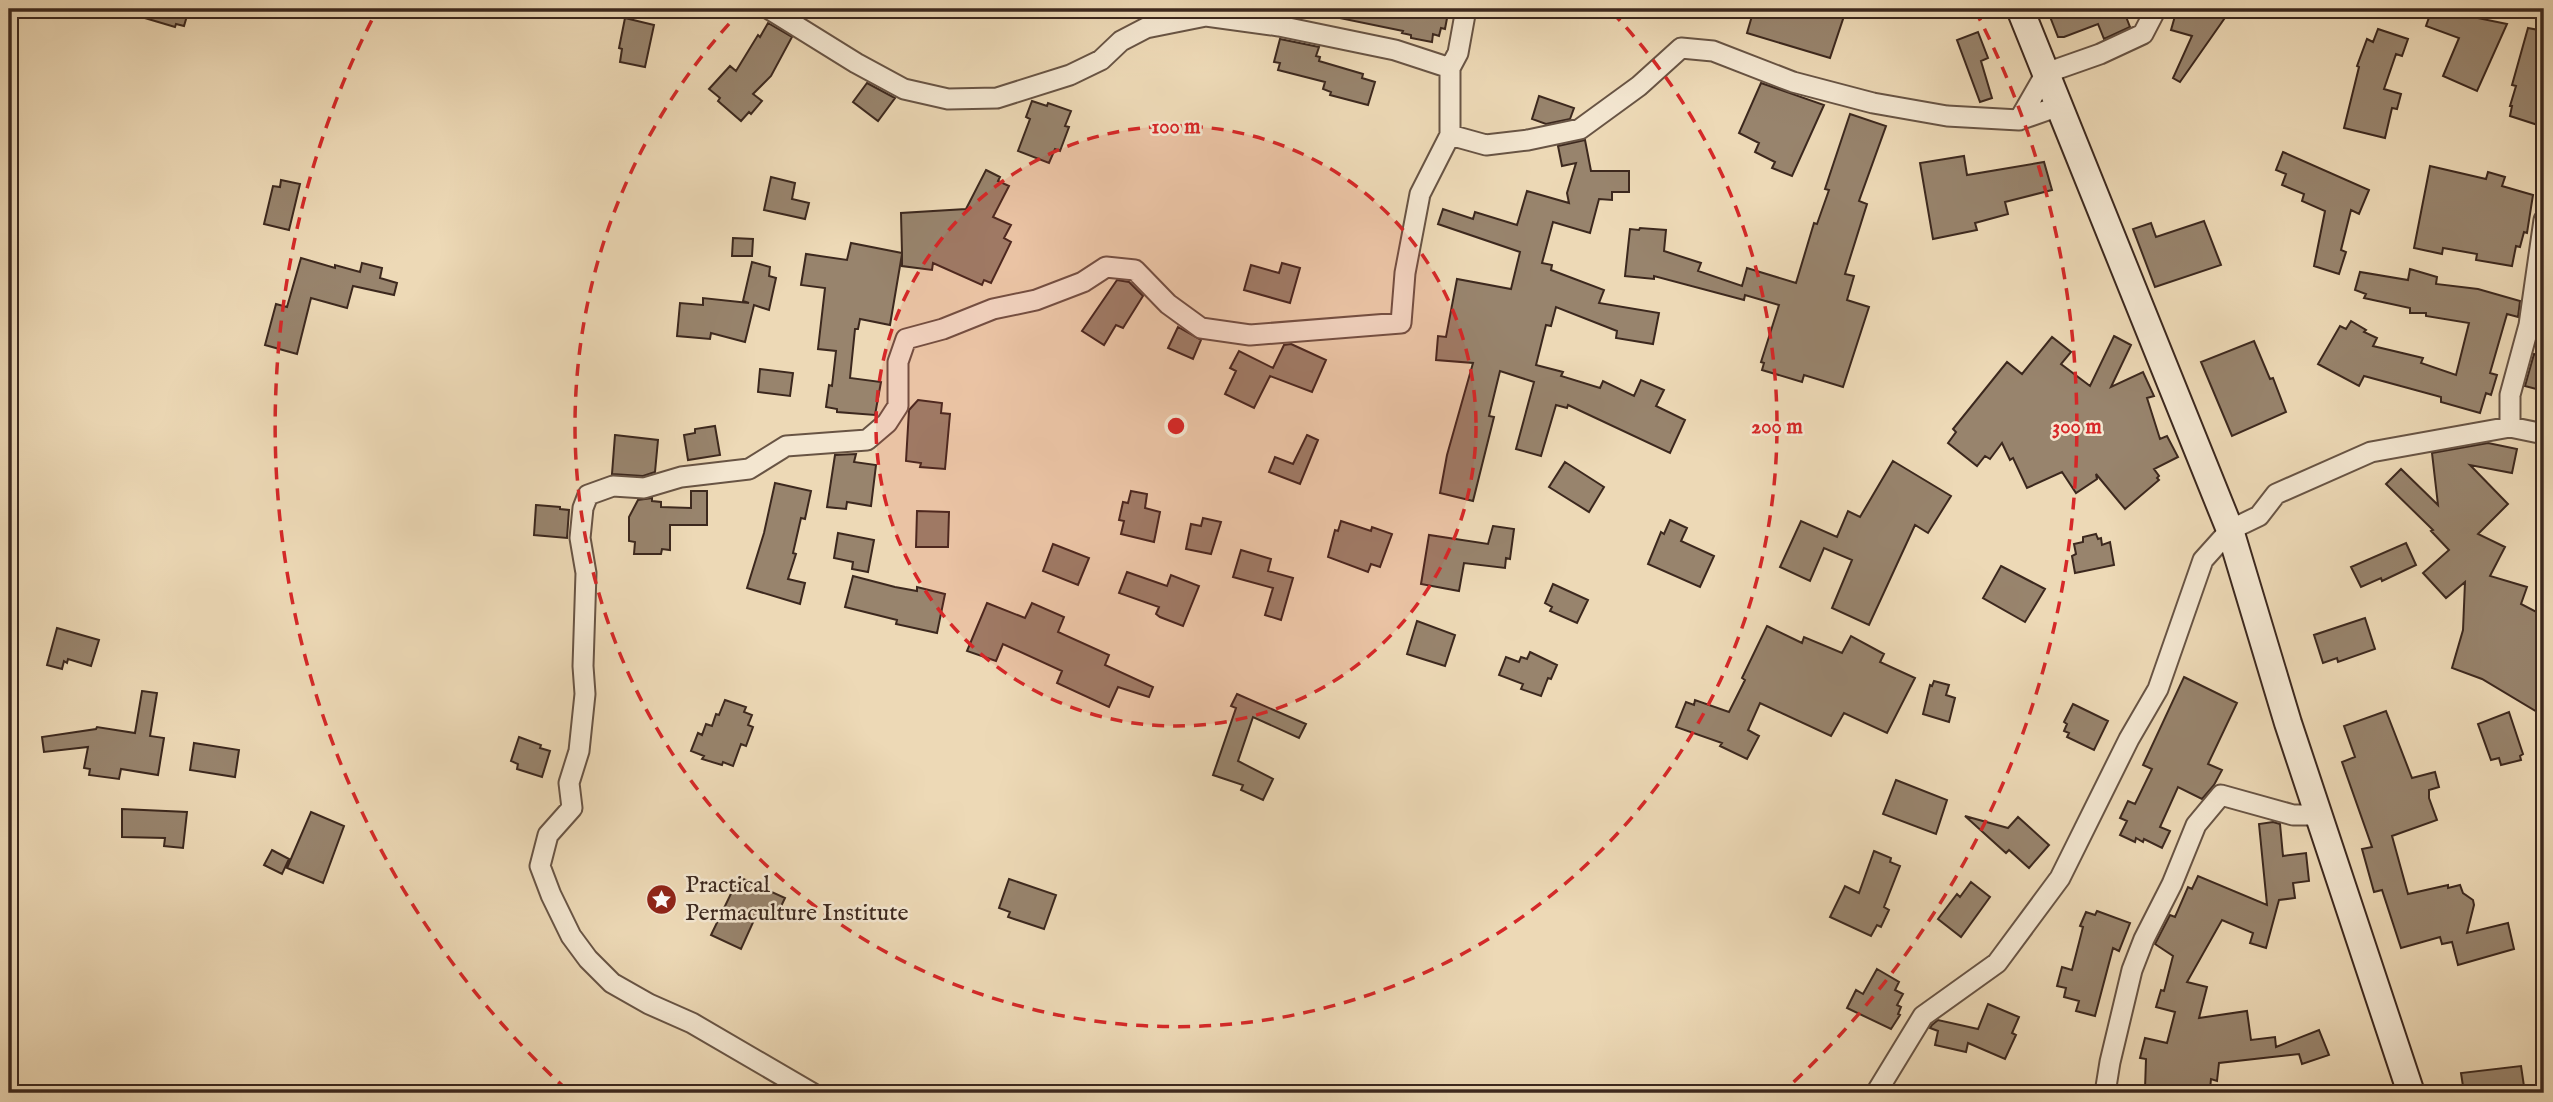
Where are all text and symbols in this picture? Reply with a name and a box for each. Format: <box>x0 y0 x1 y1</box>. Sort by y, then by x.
text: 100 m <box>1151 114 1201 141</box>
centre of rings <box>1164 414 1188 438</box>
text: 200 m <box>1751 414 1803 441</box>
text: 300 m <box>2052 414 2102 441</box>
place label: Practical Permaculture Institute <box>685 870 908 929</box>
place icon: Practical Permaculture Institute <box>645 882 679 916</box>

